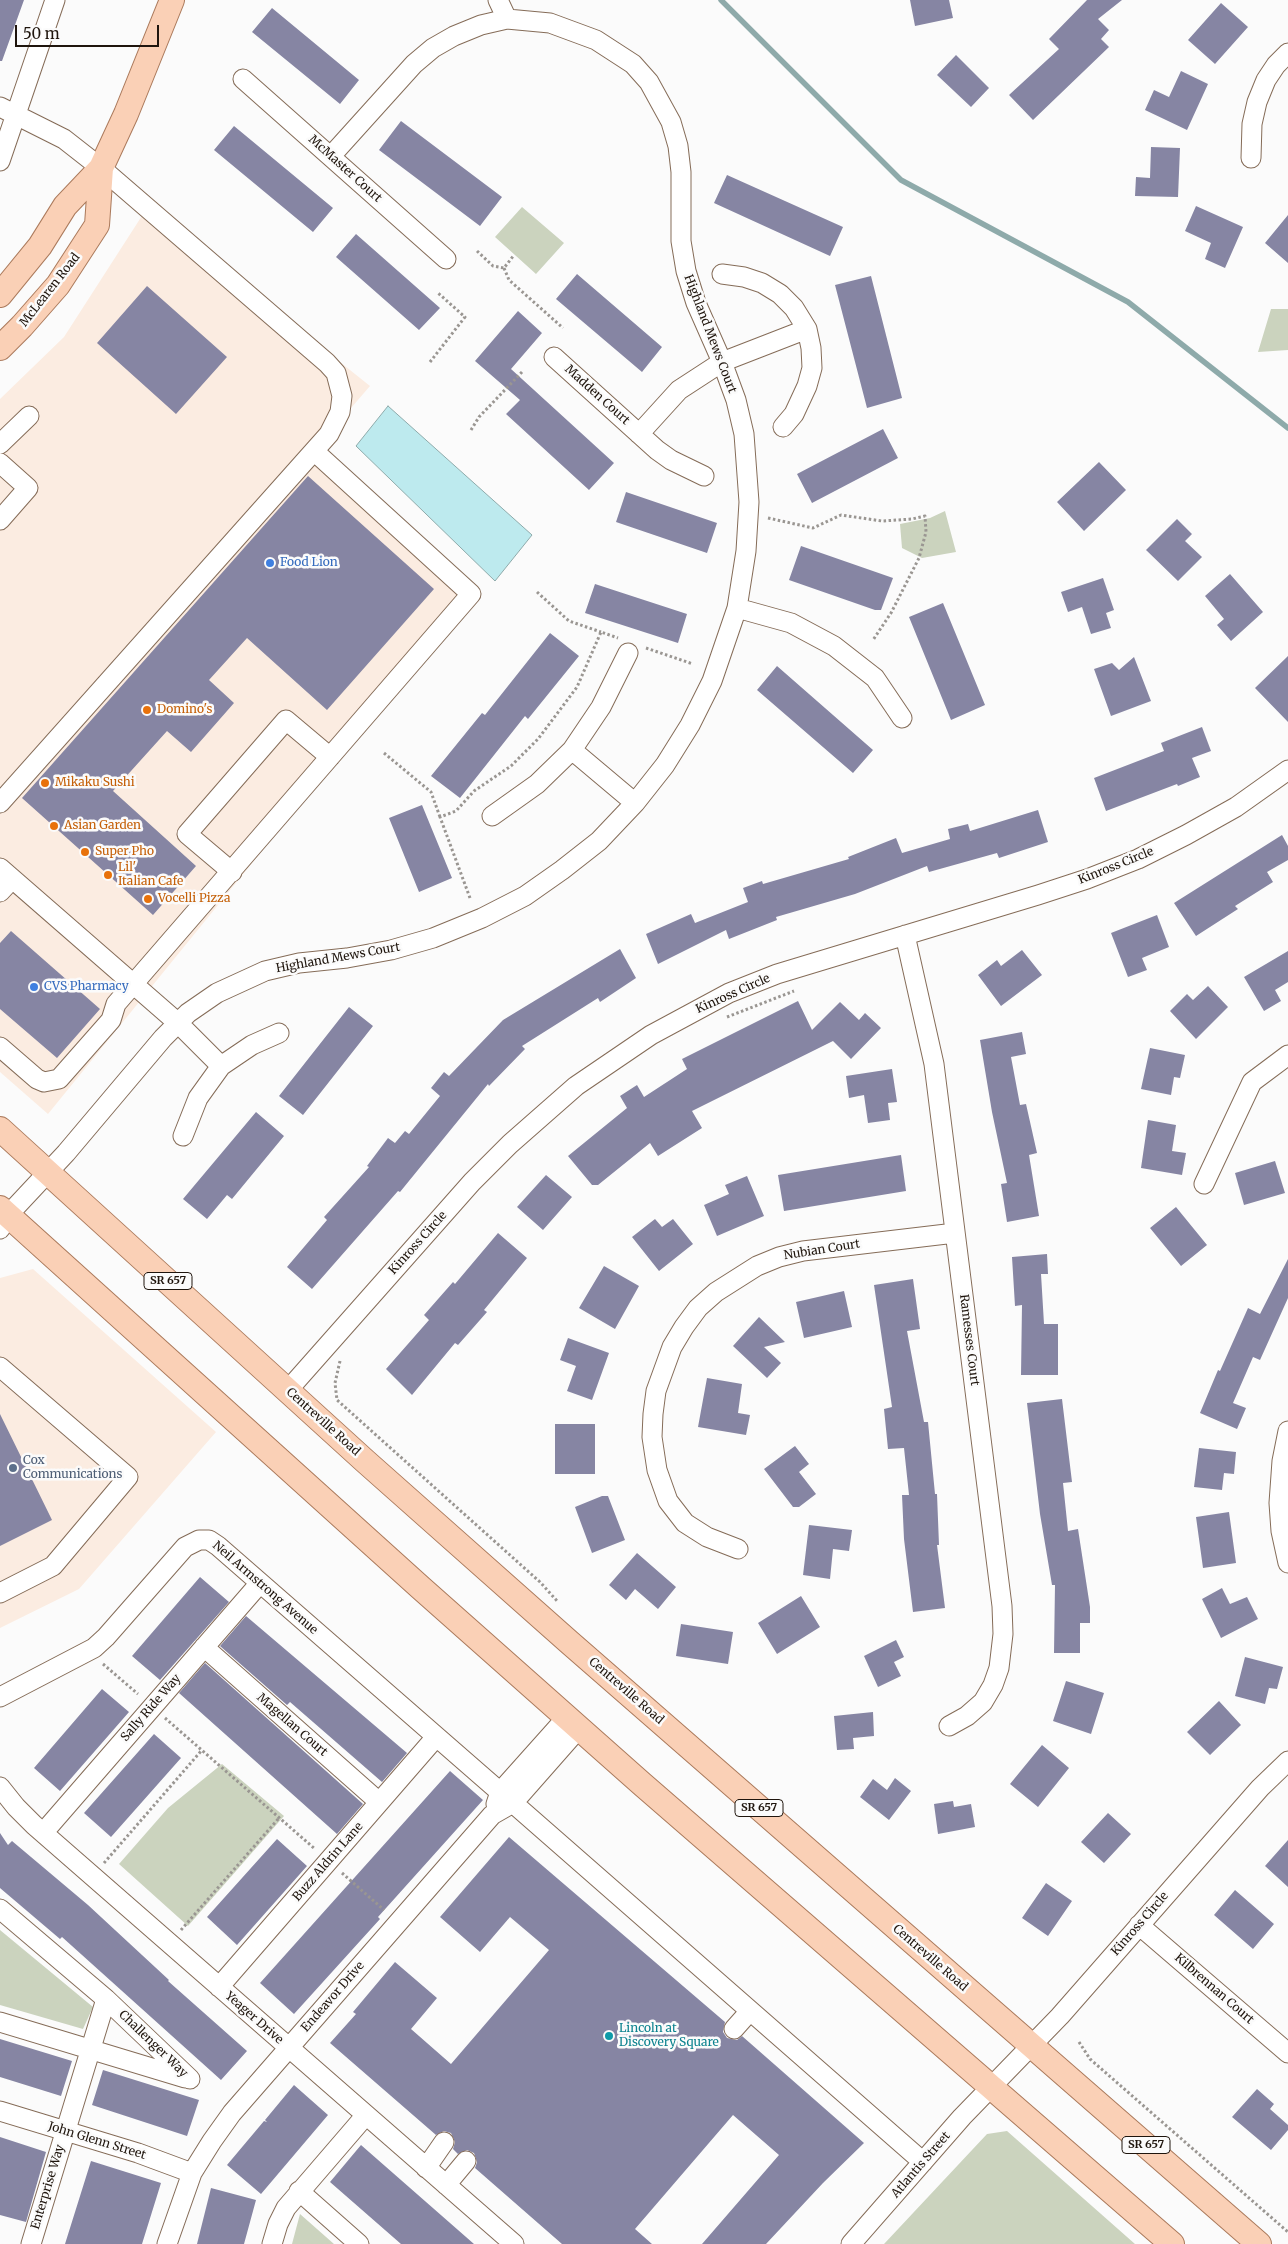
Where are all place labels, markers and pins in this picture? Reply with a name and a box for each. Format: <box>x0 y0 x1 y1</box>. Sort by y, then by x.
place label: Food Lion <box>280 556 338 570</box>
marker: Food Lion <box>264 557 276 569</box>
place label: Domino's <box>157 703 212 717</box>
marker: Domino's <box>141 704 153 716</box>
place label: Mikaku Sushi <box>55 776 135 790</box>
marker: Mikaku Sushi <box>39 777 51 789</box>
place label: Asian Garden <box>64 819 141 833</box>
marker: Asian Garden <box>48 820 60 832</box>
place label: Super Pho <box>95 845 154 859</box>
marker: Super Pho <box>79 846 91 858</box>
place label: Lil' Italian Cafe <box>118 861 183 889</box>
marker: Lil' Italian Cafe <box>102 869 114 881</box>
place label: Vocelli Pizza <box>158 892 230 906</box>
marker: Vocelli Pizza <box>142 893 154 905</box>
place label: CVS Pharmacy <box>44 980 129 994</box>
marker: CVS Pharmacy <box>28 981 40 993</box>
place label: Cox Communications <box>23 1454 122 1482</box>
marker: Cox Communications <box>7 1462 19 1474</box>
place label: Lincoln at Discovery Square <box>619 2022 719 2050</box>
marker: Lincoln at Discovery Square <box>603 2030 615 2042</box>

